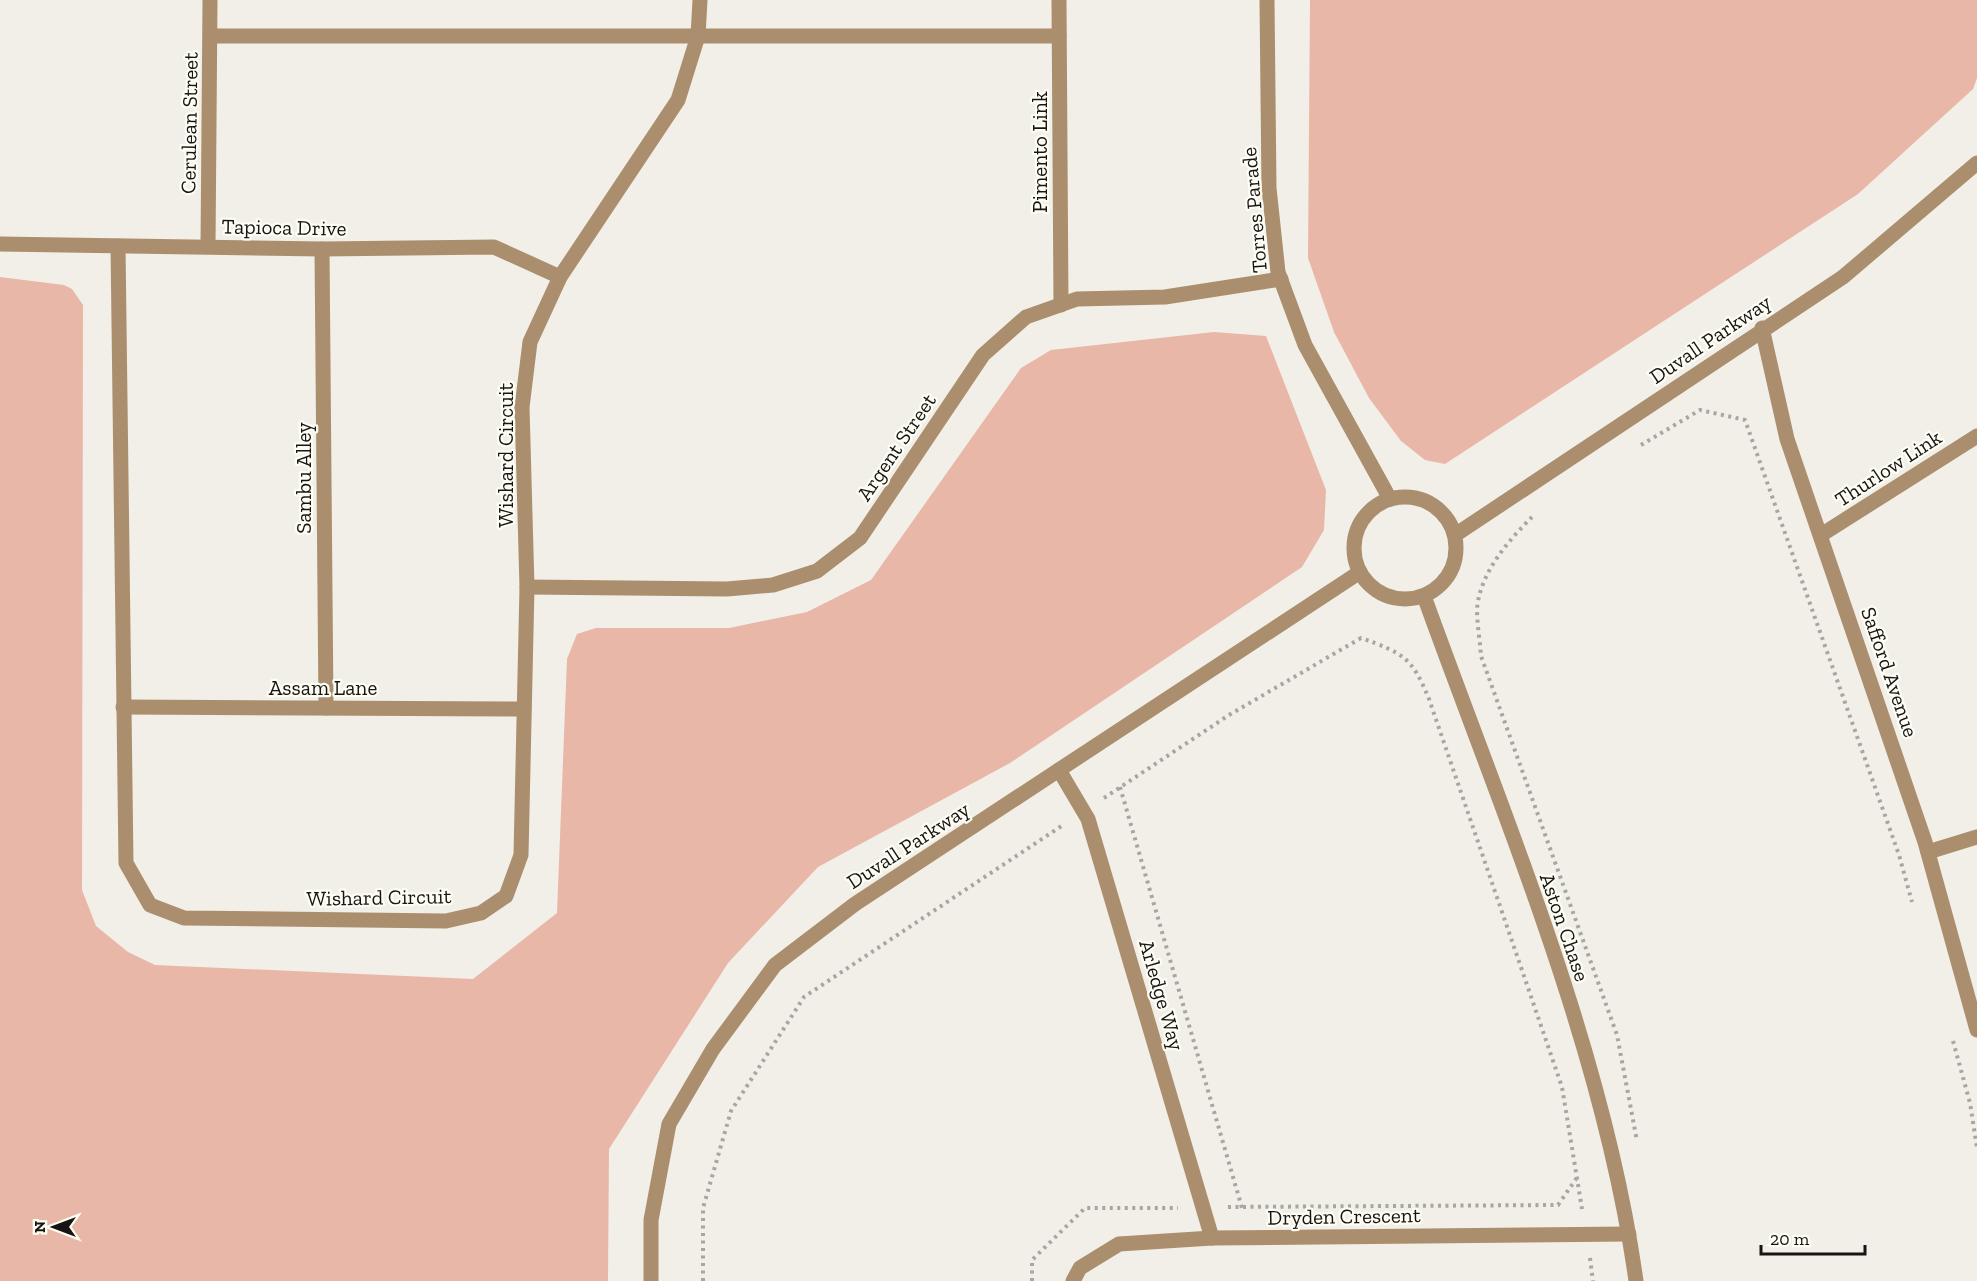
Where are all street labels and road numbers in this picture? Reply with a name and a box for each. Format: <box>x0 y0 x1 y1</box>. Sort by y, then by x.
street label: Cerulean Street <box>175 52 203 194</box>
street label: Pimento Link <box>1027 91 1052 213</box>
street label: Torres Parade <box>1236 146 1272 274</box>
street label: Tapioca Drive <box>221 213 347 241</box>
street label: Duvall Parkway <box>1644 289 1776 389</box>
street label: Wishard Circuit <box>493 382 518 527</box>
street label: Argent Street <box>851 389 941 505</box>
street label: Sambu Alley <box>291 422 316 534</box>
street label: Thurlow Link <box>1830 424 1946 512</box>
street label: Safford Avenue <box>1856 604 1924 740</box>
street label: Assam Lane <box>269 675 377 700</box>
street label: Duvall Parkway <box>842 796 974 894</box>
street label: Aston Chase <box>1535 870 1595 984</box>
street label: Wishard Circuit <box>306 883 452 911</box>
street label: Arledge Way <box>1134 937 1190 1053</box>
street label: Dryden Crescent <box>1267 1202 1421 1230</box>

